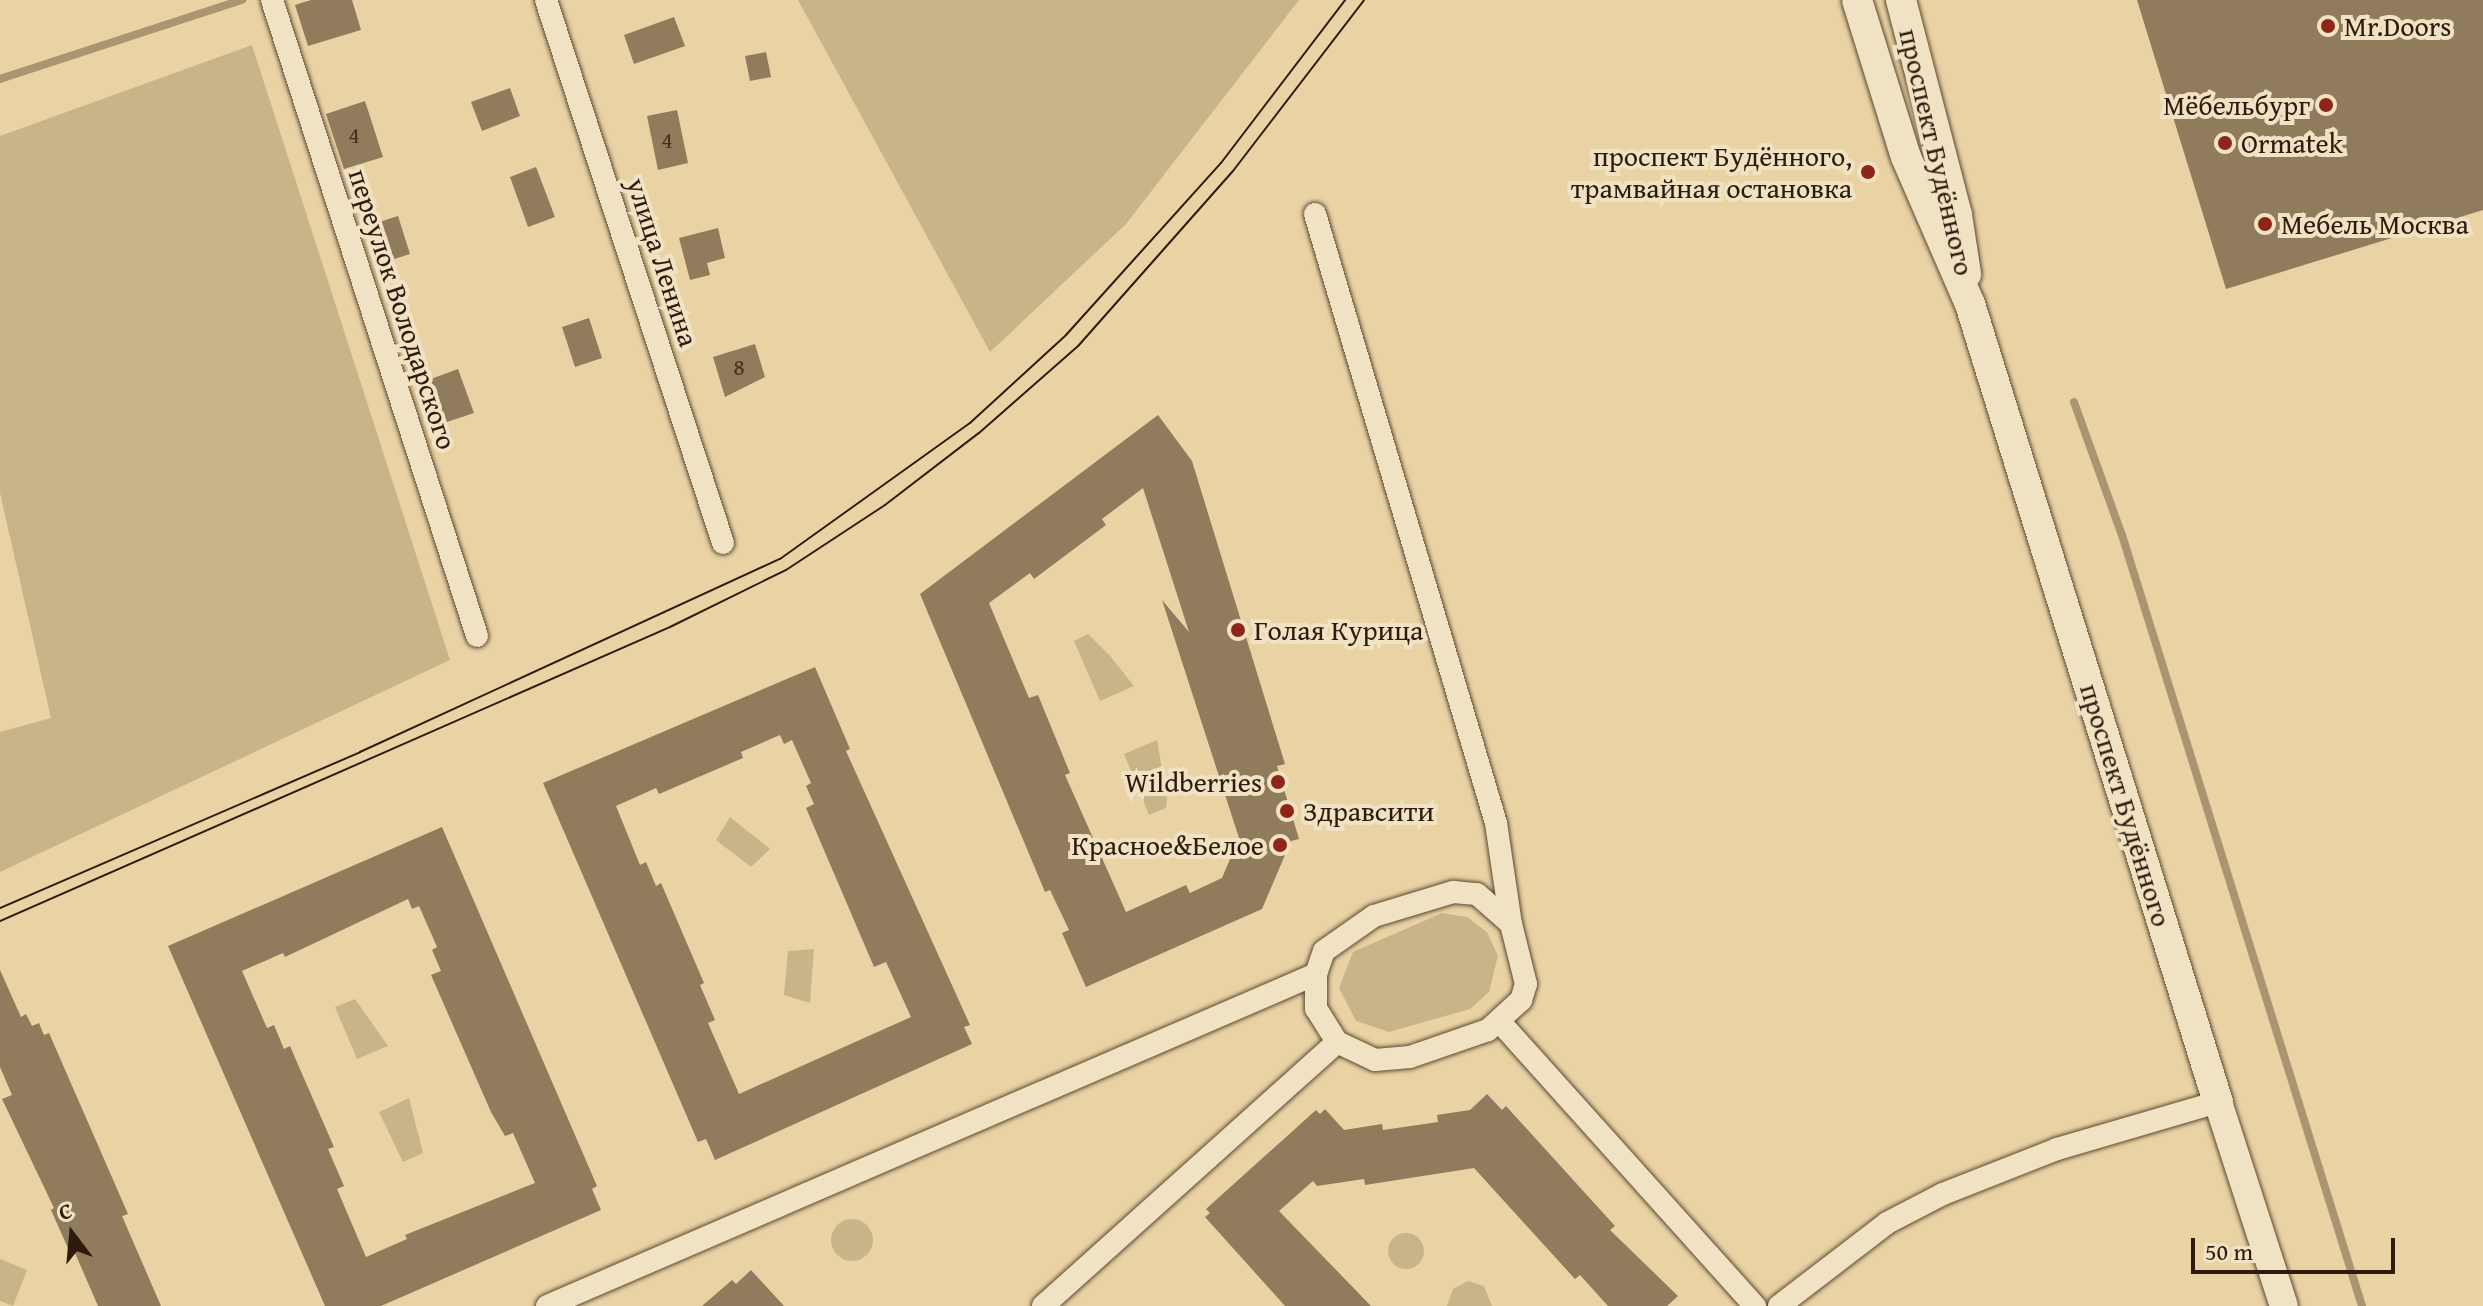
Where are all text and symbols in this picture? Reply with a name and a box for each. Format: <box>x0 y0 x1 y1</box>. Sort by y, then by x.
place label: Mr.Doors <box>2344 9 2451 43</box>
marker: Mr.Doors <box>2319 17 2337 35</box>
street label: проспект Будённого <box>1892 25 1982 279</box>
place label: Мёбельбург <box>2163 88 2310 122</box>
marker: Мёбельбург <box>2317 96 2335 114</box>
house number: 4 <box>348 121 360 149</box>
house number: 4 <box>661 126 673 154</box>
place label: Ormatek <box>2241 126 2343 160</box>
marker: Ormatek <box>2216 134 2234 152</box>
place label: проспект Будённого, трамвайная остановка <box>1571 139 1852 205</box>
marker: проспект Будённого, трамвайная остановка <box>1859 163 1877 181</box>
street label: переулок Володарского <box>342 165 464 453</box>
street label: улица Ленина <box>620 174 706 350</box>
place label: Мебель Москва <box>2281 207 2469 241</box>
marker: Мебель Москва <box>2256 215 2274 233</box>
house number: 8 <box>733 353 745 381</box>
place label: Голая Курица <box>1254 613 1423 647</box>
marker: Голая Курица <box>1229 621 1247 639</box>
street label: проспект Будённого <box>2073 679 2179 931</box>
place label: Wildberries <box>1125 765 1262 799</box>
marker: Wildberries <box>1269 773 1287 791</box>
place label: Здравсити <box>1303 794 1434 828</box>
marker: Здравсити <box>1278 802 1296 820</box>
place label: Красное&Белое <box>1072 828 1264 862</box>
marker: Красное&Белое <box>1271 836 1289 854</box>
north arrow <box>32 1194 112 1274</box>
text: С <box>55 1194 76 1228</box>
scale bar <box>2195 1222 2399 1272</box>
text: 50 m <box>2205 1234 2253 1269</box>

